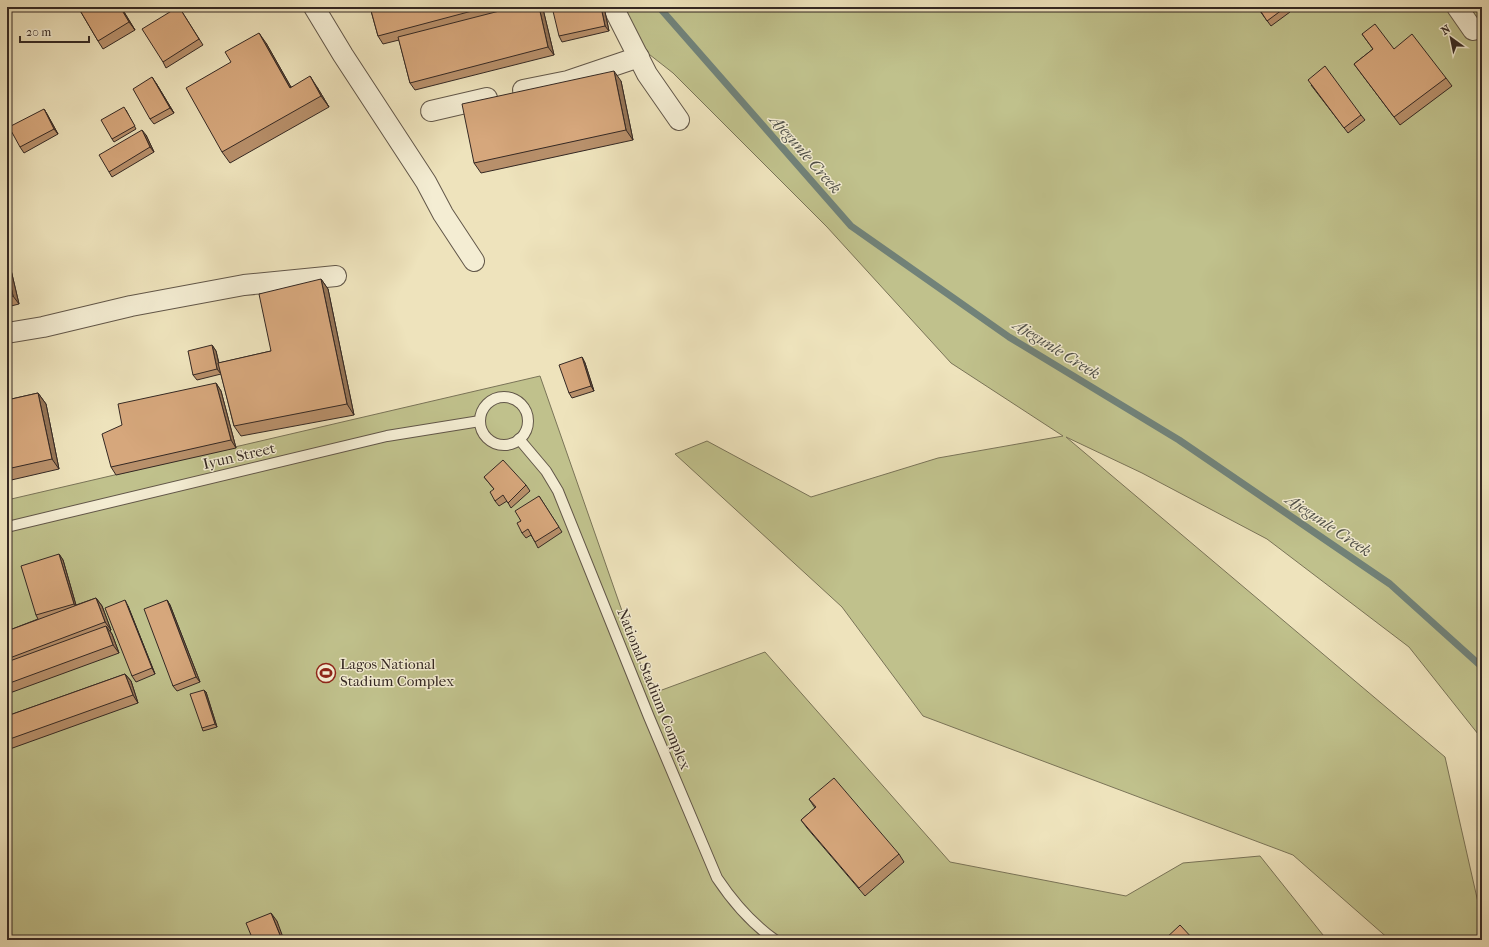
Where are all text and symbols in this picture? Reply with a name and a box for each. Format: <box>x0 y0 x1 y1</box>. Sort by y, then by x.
scale bar <box>20 18 89 44</box>
north arrow <box>1431 18 1471 58</box>
text: N <box>1439 22 1453 38</box>
text: 20 m <box>26 25 51 39</box>
water label: Ajegunle Creek <box>765 109 845 197</box>
water label: Ajegunle Creek <box>1008 314 1104 383</box>
street label: Iyun Street <box>201 439 277 473</box>
water label: Ajegunle Creek <box>1281 488 1375 560</box>
street label: National Stadium Complex <box>613 606 695 772</box>
place label: Lagos National Stadium Complex <box>340 655 454 690</box>
sports icon: Lagos National Stadium Complex <box>315 662 337 684</box>

